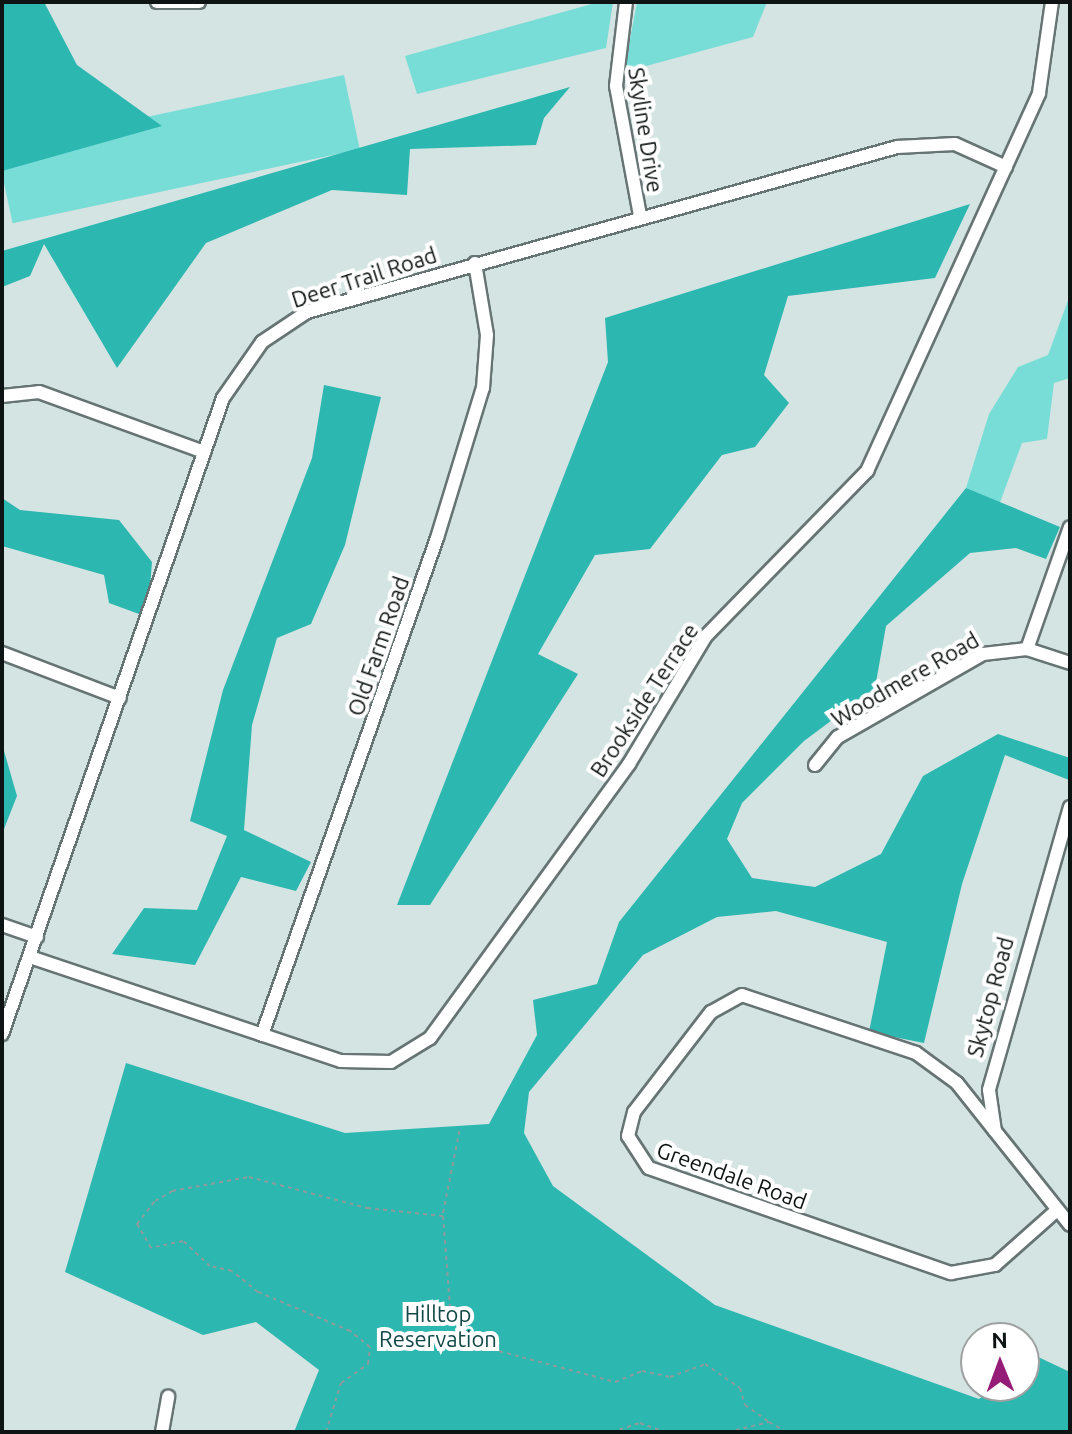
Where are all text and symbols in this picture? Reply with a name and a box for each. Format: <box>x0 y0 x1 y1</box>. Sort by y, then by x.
street label: Skyline Drive <box>623 66 669 194</box>
street label: Deer Trail Road <box>288 241 440 313</box>
street label: Old Farm Road <box>342 573 414 719</box>
street label: Brookside Terrace <box>585 618 703 782</box>
street label: Woodmere Road <box>827 626 983 732</box>
street label: Skytop Road <box>961 934 1019 1060</box>
street label: Greendale Road <box>653 1136 811 1214</box>
park label: Hilltop Reservation <box>379 1300 497 1352</box>
north arrow <box>960 1322 1040 1402</box>
text: N <box>991 1327 1008 1352</box>

